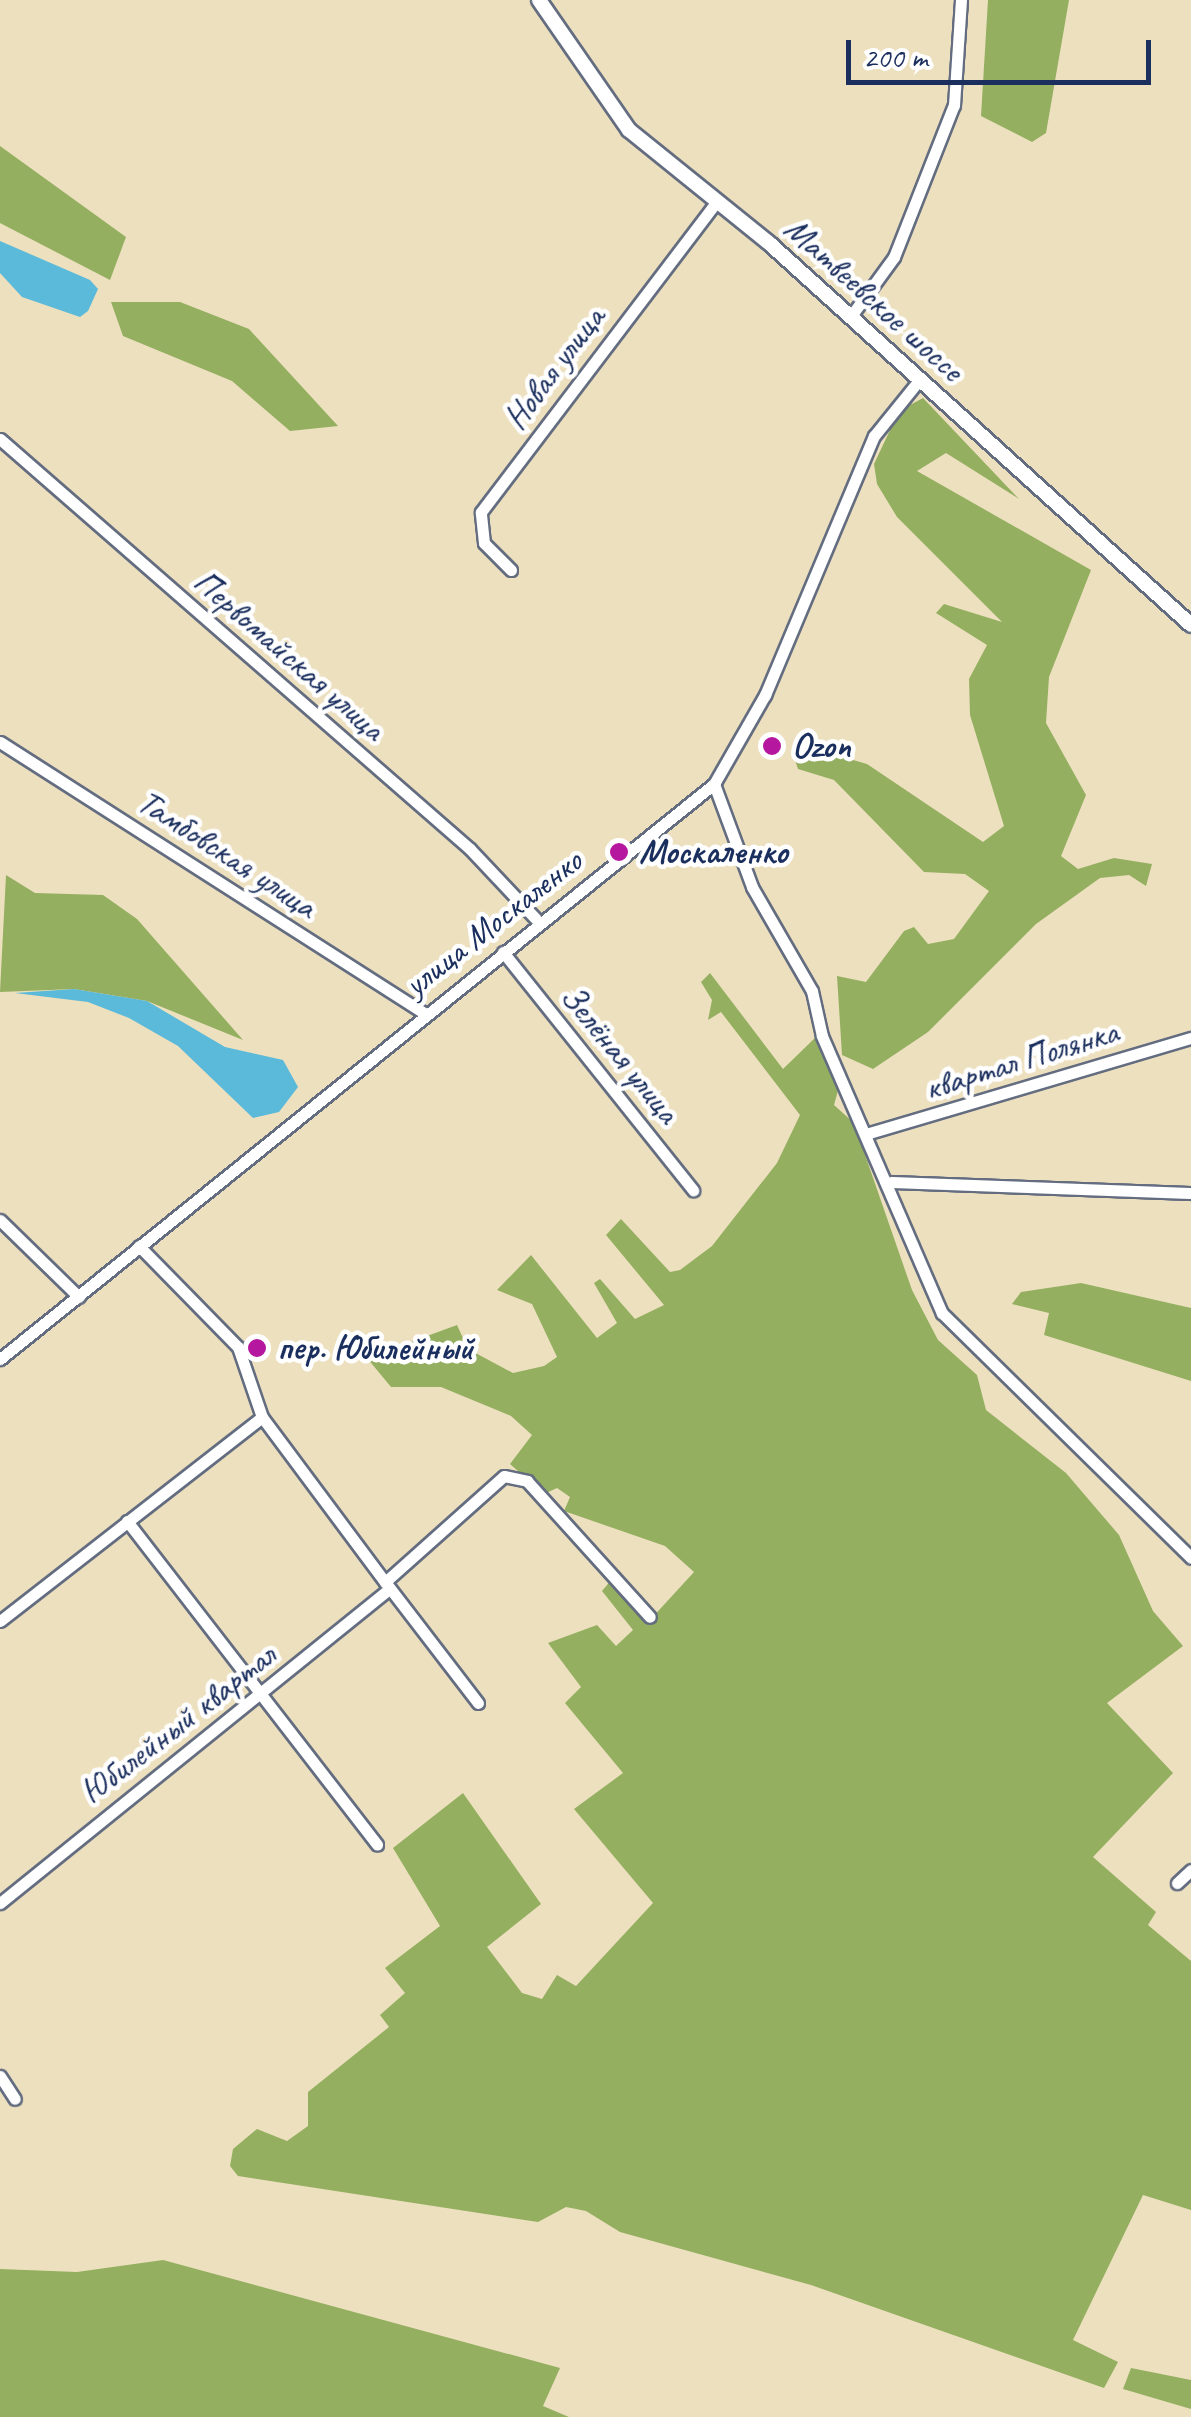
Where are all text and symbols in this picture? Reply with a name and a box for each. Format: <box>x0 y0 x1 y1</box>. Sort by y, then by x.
scale bar <box>851 20 1156 82</box>
text: 200 m <box>863 38 928 76</box>
street label: Матвеевское шоссе <box>775 207 973 391</box>
street label: Новая улица <box>494 298 614 438</box>
street label: Первомайская улица <box>184 560 394 750</box>
place label: Ozon <box>792 725 850 767</box>
marker: Ozon <box>761 735 783 757</box>
street label: Тамбовская улица <box>129 780 325 928</box>
place label: Москаленко <box>639 831 787 873</box>
street label: улица Москаленко <box>395 840 591 1006</box>
marker: Москаленко <box>608 841 630 863</box>
street label: Зелёная улица <box>550 975 690 1133</box>
street label: квартал Полянка <box>919 1011 1123 1109</box>
place label: пер. Юбилейный <box>277 1327 473 1369</box>
marker: пер. Юбилейный <box>246 1337 268 1359</box>
street label: Юбилейный квартал <box>72 1635 284 1813</box>

